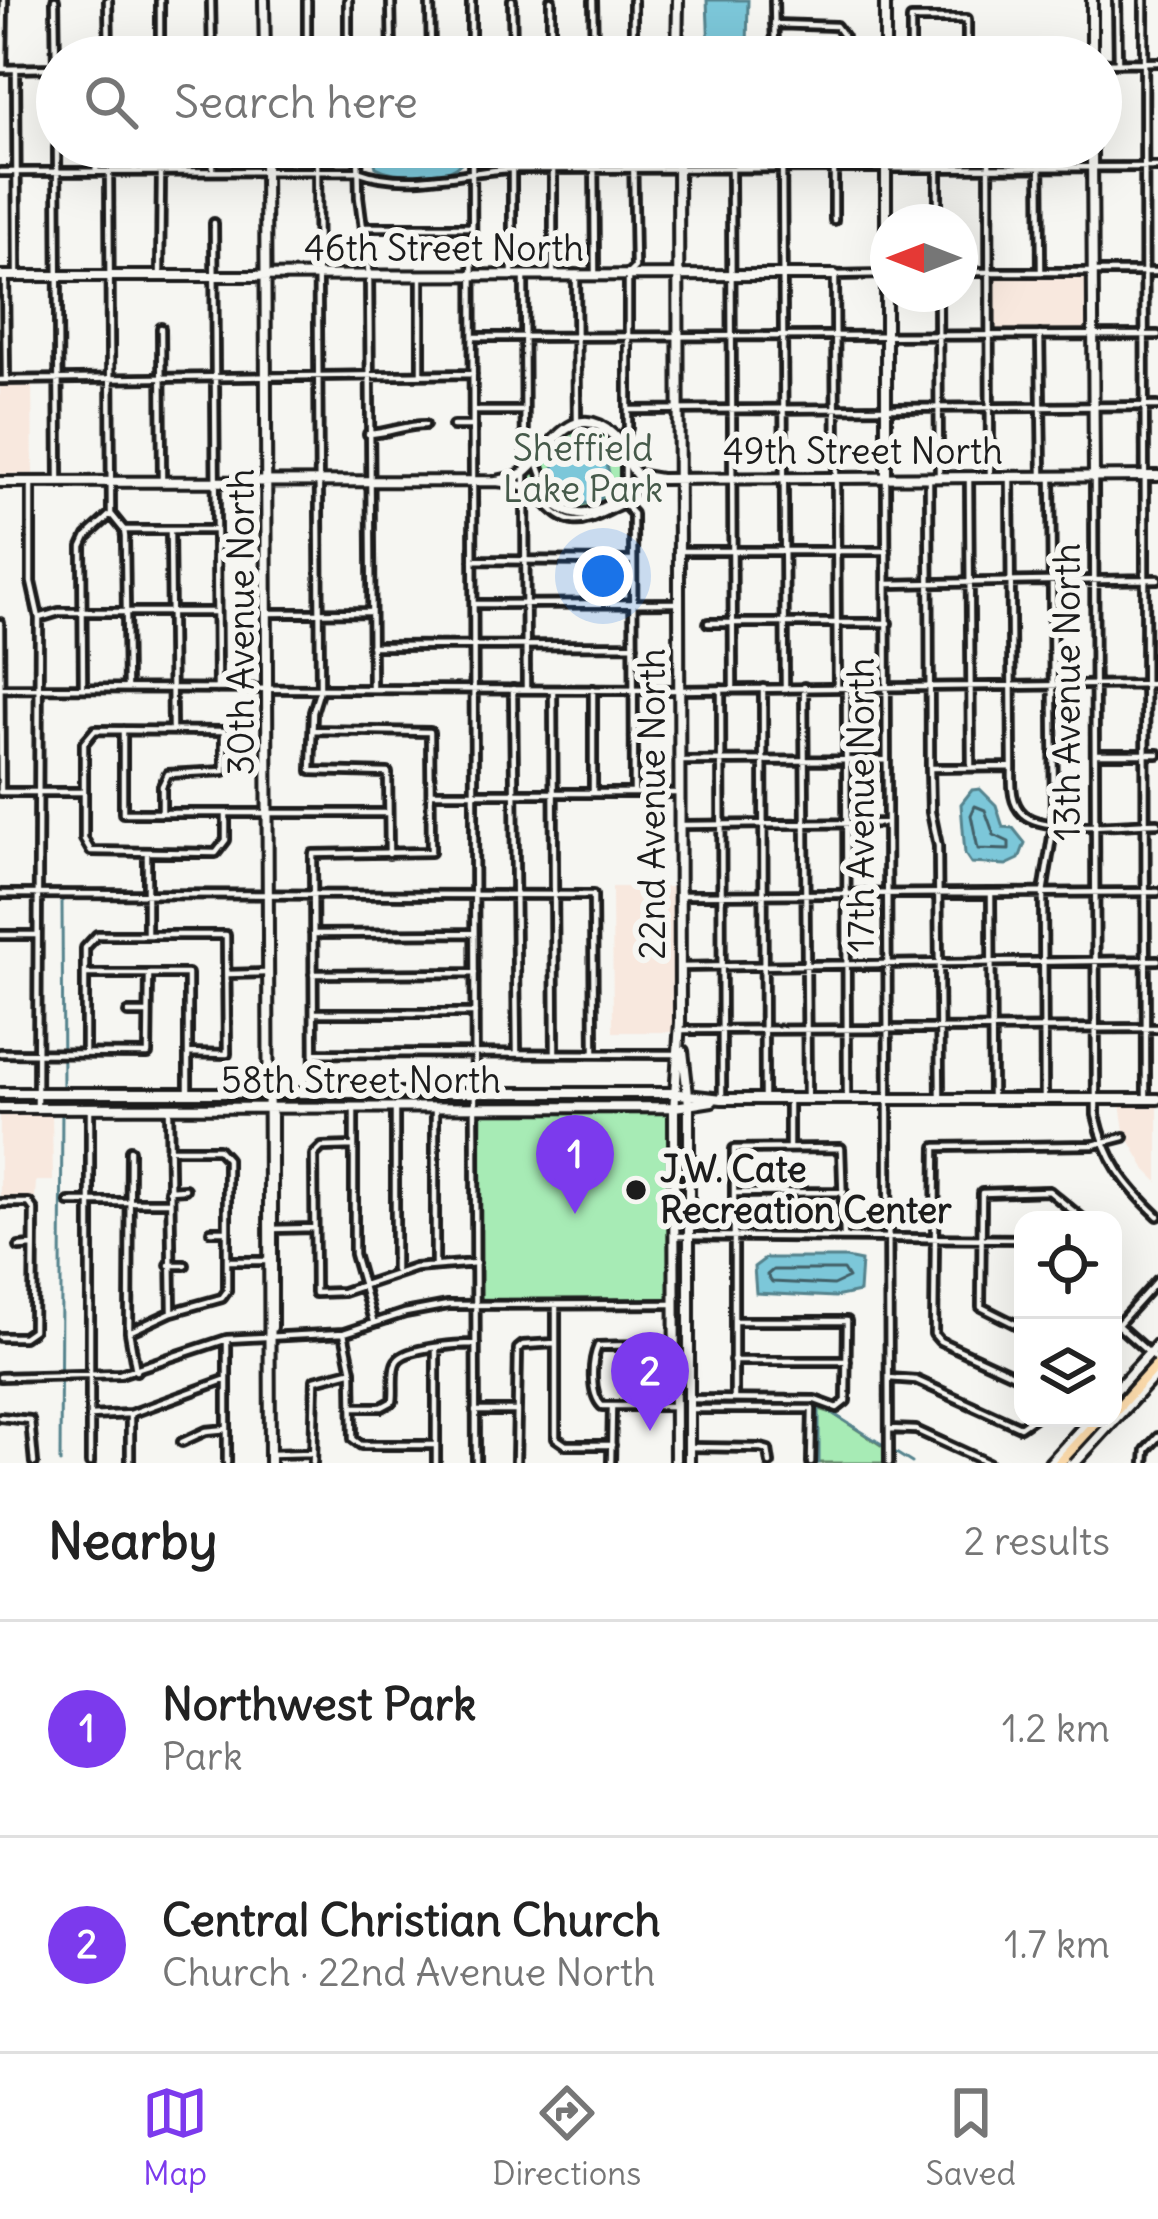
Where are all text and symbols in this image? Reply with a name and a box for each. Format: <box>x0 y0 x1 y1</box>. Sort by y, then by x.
search box <box>36 36 1122 168</box>
icon: search <box>78 69 144 135</box>
text: Search here <box>174 74 418 130</box>
north arrow <box>870 204 978 312</box>
street label: 46th Street North <box>304 226 584 271</box>
park label: Sheffield Lake Park <box>503 426 663 512</box>
street label: 49th Street North <box>723 429 1003 474</box>
street label: 30th Avenue North <box>219 468 264 776</box>
street label: 13th Avenue North <box>1045 543 1090 841</box>
your location <box>573 546 633 606</box>
street label: 22nd Avenue North <box>630 648 675 960</box>
street label: 17th Avenue North <box>839 657 884 953</box>
street label: 58th Street North <box>221 1058 501 1103</box>
pin: 1 <box>536 1115 614 1214</box>
place label: J.W. Cate Recreation Center <box>660 1147 952 1233</box>
marker: J.W. Cate Recreation Center <box>623 1177 649 1203</box>
map controls <box>1014 1211 1122 1427</box>
button: locate <box>1014 1211 1122 1319</box>
button: layers <box>1014 1319 1122 1427</box>
pin: 2 <box>611 1332 689 1431</box>
text: Nearby <box>48 1509 217 1573</box>
text: 2 results <box>963 1517 1110 1566</box>
text: Northwest Park <box>162 1676 476 1732</box>
text: 1 <box>79 1704 95 1753</box>
text: 1.2 km <box>1002 1704 1110 1753</box>
text: Park <box>162 1732 243 1781</box>
text: Central Christian Church <box>162 1892 661 1948</box>
text: 2 <box>76 1920 98 1969</box>
text: 1.7 km <box>1004 1920 1110 1969</box>
text: Church · 22nd Avenue North <box>162 1948 656 1997</box>
tab: Map <box>142 2080 208 2194</box>
tab: Directions <box>492 2080 641 2194</box>
tab: Saved <box>926 2080 1016 2194</box>

